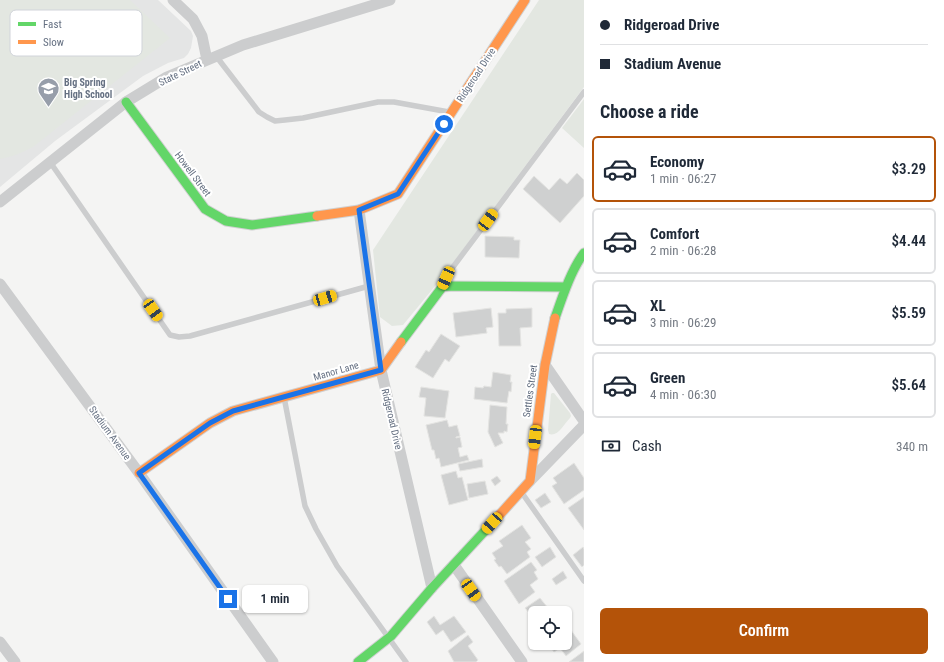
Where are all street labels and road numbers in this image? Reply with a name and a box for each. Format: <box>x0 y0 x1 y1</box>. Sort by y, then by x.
street label: Ridgeroad Drive <box>454 46 498 104</box>
street label: State Street <box>157 58 203 88</box>
street label: Howell Street <box>173 150 213 198</box>
street label: Manor Lane <box>312 359 360 383</box>
street label: Settles Street <box>521 364 539 418</box>
street label: Ridgeroad Drive <box>380 387 404 451</box>
street label: Stadium Avenue <box>87 404 133 462</box>

